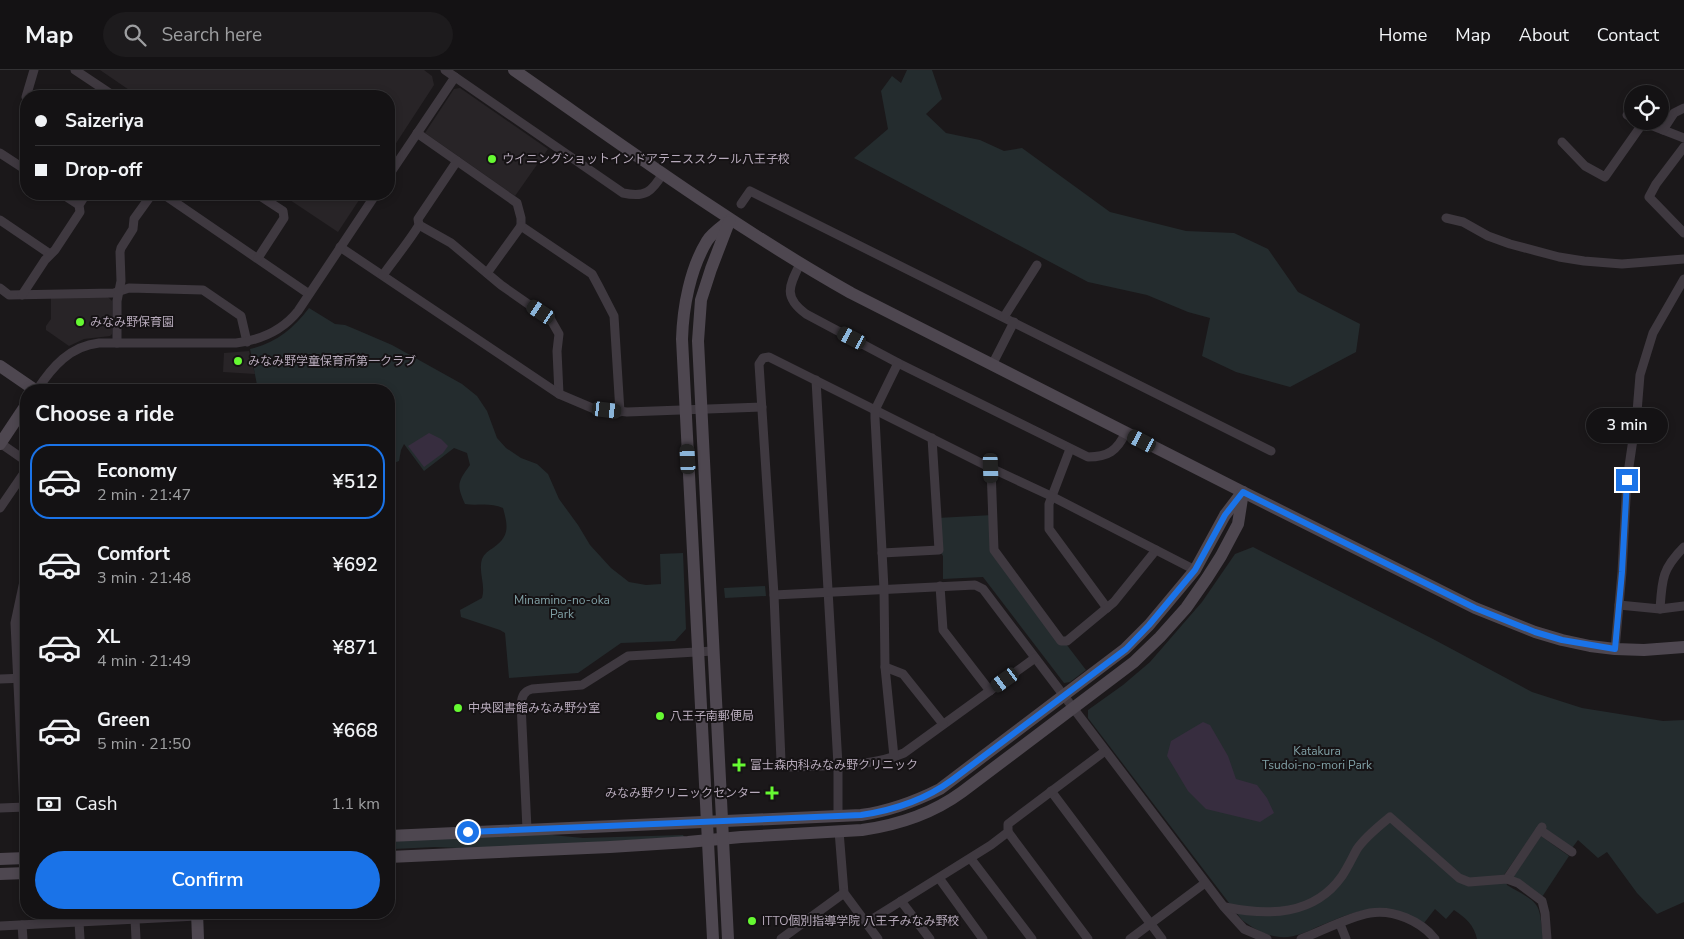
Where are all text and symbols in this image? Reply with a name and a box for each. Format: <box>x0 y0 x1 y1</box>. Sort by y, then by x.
search box <box>103 12 453 57</box>
text: Map <box>25 19 73 51</box>
icon: search <box>121 21 149 49</box>
text: Search here <box>161 22 262 48</box>
text: Home <box>1379 23 1427 47</box>
text: Map <box>1455 23 1491 47</box>
text: About <box>1519 23 1569 47</box>
text: Contact <box>1597 23 1659 47</box>
map controls <box>1624 85 1669 130</box>
button: locate <box>1624 85 1669 130</box>
text: Saizeriya <box>65 108 144 134</box>
place label: ウイニングショットインドアテニススクール八王子校 <box>502 151 790 167</box>
marker: ウイニングショットインドアテニススクール八王子校 <box>486 153 498 165</box>
text: Drop-off <box>65 157 142 183</box>
car <box>524 297 557 327</box>
place label: みなみ野保育園 <box>90 314 174 330</box>
marker: みなみ野保育園 <box>74 316 86 328</box>
car <box>835 324 868 352</box>
place label: みなみ野学童保育所第一クラブ <box>248 353 416 369</box>
marker: みなみ野学童保育所第一クラブ <box>232 355 244 367</box>
text: Choose a ride <box>35 399 174 429</box>
car <box>591 401 622 419</box>
callout: 3 min <box>1586 408 1668 442</box>
text: 3 min <box>1607 414 1647 436</box>
car <box>1125 428 1158 454</box>
car <box>679 444 696 474</box>
car <box>982 453 999 483</box>
text: Economy <box>97 458 177 484</box>
icon: car <box>37 459 82 504</box>
text: ¥512 <box>332 469 378 495</box>
route end <box>1616 469 1638 491</box>
text: 2 min · 21:47 <box>97 484 191 506</box>
text: Comfort <box>97 541 170 567</box>
icon: car <box>37 542 82 587</box>
text: ¥692 <box>332 552 378 578</box>
text: 3 min · 21:48 <box>97 567 191 589</box>
park label: Minamino-no-oka Park <box>514 592 610 622</box>
text: XL <box>97 624 120 650</box>
icon: car <box>37 625 82 670</box>
text: ¥871 <box>332 635 378 661</box>
text: 4 min · 21:49 <box>97 650 191 672</box>
car <box>988 665 1021 695</box>
place label: 中央図書館みなみ野分室 <box>468 700 600 716</box>
marker: 中央図書館みなみ野分室 <box>452 702 464 714</box>
text: Green <box>97 707 150 733</box>
icon: car <box>37 708 82 753</box>
place label: 八王子南郵便局 <box>670 708 754 724</box>
marker: 八王子南郵便局 <box>654 710 666 722</box>
text: ¥668 <box>332 718 378 744</box>
text: 5 min · 21:50 <box>97 733 191 755</box>
park label: Katakura Tsudoi-no-mori Park <box>1262 743 1373 773</box>
place label: 富士森内科みなみ野クリニック <box>750 757 918 773</box>
marker: 富士森内科みなみ野クリニック <box>732 758 746 772</box>
place label: みなみ野クリニックセンター <box>605 785 761 801</box>
marker: みなみ野クリニックセンター <box>765 786 779 800</box>
icon: cash <box>35 790 63 818</box>
text: Cash <box>75 791 117 817</box>
text: 1.1 km <box>331 793 380 815</box>
route start <box>457 821 479 843</box>
button: Confirm <box>35 851 380 909</box>
place label: ITTO個別指導学院 八王子みなみ野校 <box>762 913 959 929</box>
marker: ITTO個別指導学院 八王子みなみ野校 <box>746 915 758 927</box>

